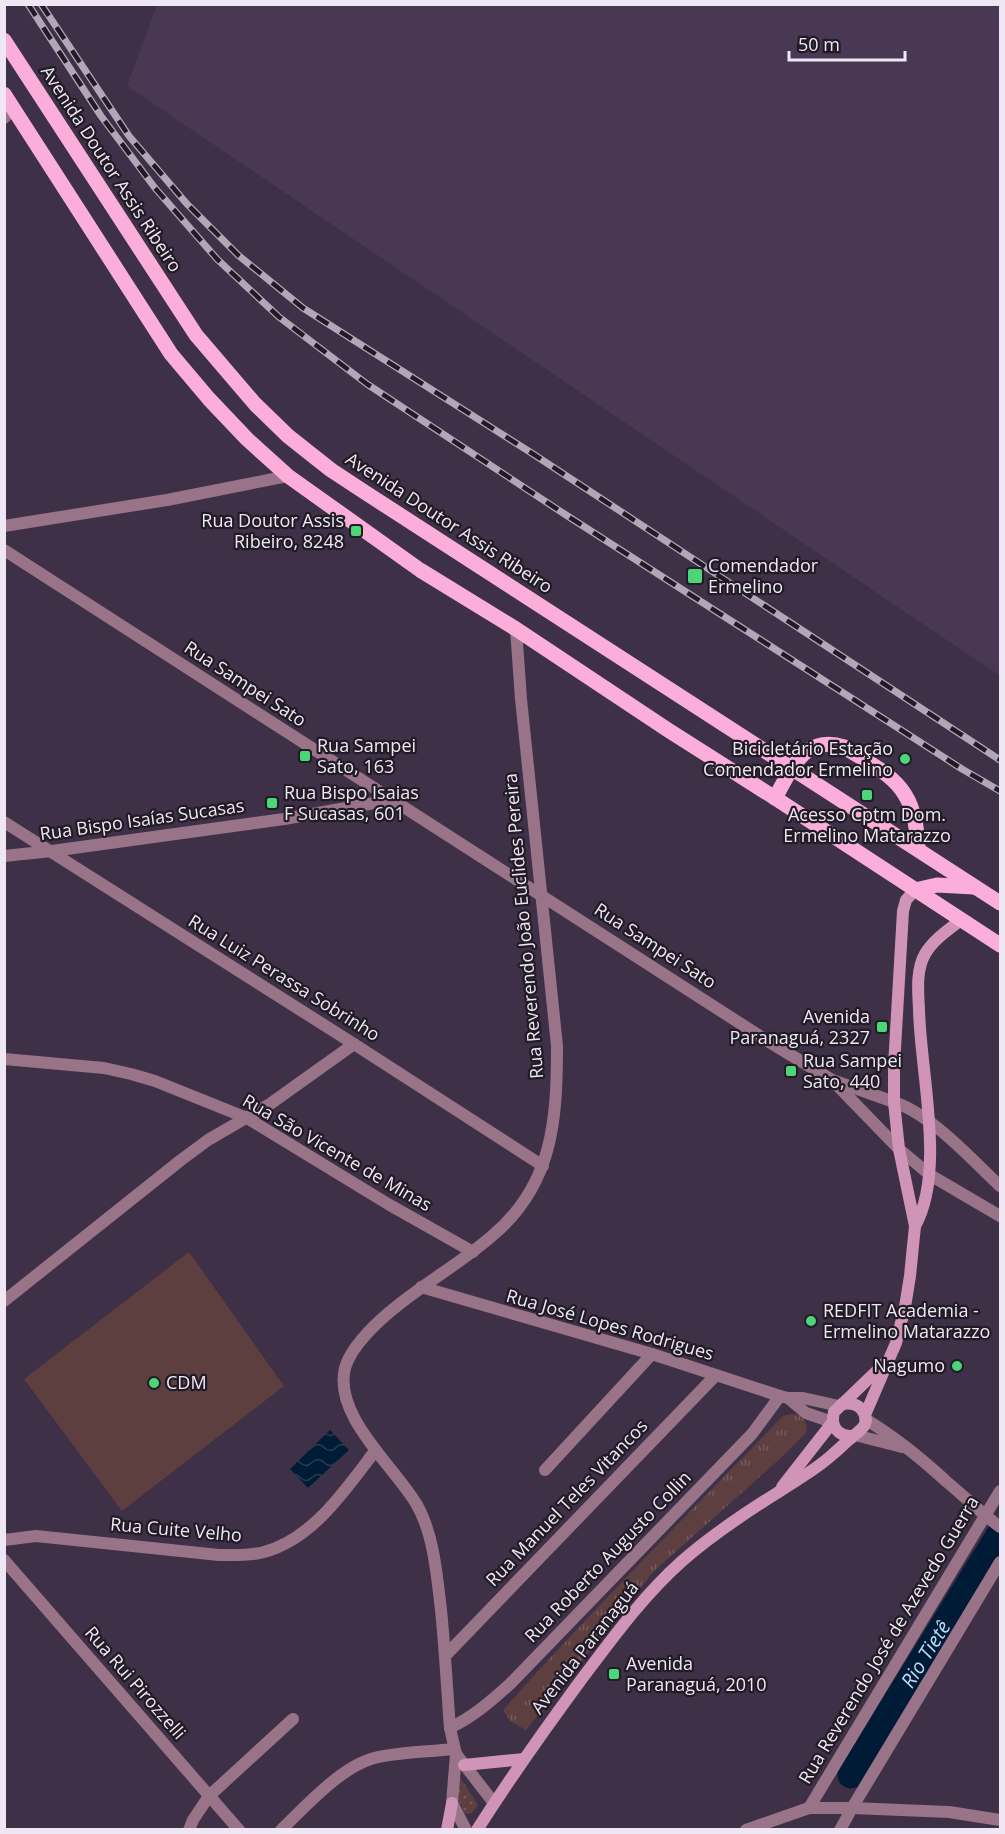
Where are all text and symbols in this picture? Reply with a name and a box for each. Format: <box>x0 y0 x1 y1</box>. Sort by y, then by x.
scale bar <box>789 24 904 62</box>
text: 50 m <box>798 32 840 56</box>
street label: Avenida Doutor Assis Ribeiro <box>36 61 188 276</box>
street label: Avenida Doutor Assis Ribeiro <box>342 446 557 598</box>
place label: Rua Doutor Assis Ribeiro, 8248 <box>201 508 344 553</box>
marker: Rua Doutor Assis Ribeiro, 8248 <box>349 524 363 538</box>
place label: Comendador Ermelino <box>708 553 819 598</box>
marker: Comendador Ermelino <box>686 567 704 585</box>
street label: Rua Sampei Sato <box>180 635 311 732</box>
place label: Rua Sampei Sato, 163 <box>317 733 416 778</box>
place label: Bicicletário Estação Comendador Ermelino <box>703 736 893 781</box>
marker: Rua Sampei Sato, 163 <box>298 749 312 763</box>
marker: Bicicletário Estação Comendador Ermelino <box>898 752 912 766</box>
street label: Rua Reverendo João Euclides Pereira <box>498 772 548 1080</box>
place label: Rua Bispo Isaias F Sucasas, 601 <box>284 780 419 825</box>
marker: Acesso Cptm Dom. Ermelino Matarazzo <box>860 788 874 802</box>
street label: Rua Bispo Isaías Sucasas <box>38 793 246 845</box>
marker: Rua Bispo Isaias F Sucasas, 601 <box>265 796 279 810</box>
place label: Acesso Cptm Dom. Ermelino Matarazzo <box>783 802 951 847</box>
street label: Rua Sampei Sato <box>590 897 721 994</box>
street label: Rua Luiz Perassa Sobrinho <box>184 908 385 1046</box>
place label: Avenida Paranaguá, 2327 <box>729 1004 870 1049</box>
marker: Avenida Paranaguá, 2327 <box>875 1020 889 1034</box>
place label: Rua Sampei Sato, 440 <box>803 1048 902 1093</box>
marker: Rua Sampei Sato, 440 <box>784 1064 798 1078</box>
street label: Rua São Vicente de Minas <box>239 1088 436 1216</box>
street label: Rua José Lopes Rodrigues <box>504 1283 717 1365</box>
place label: REDFIT Academia - Ermelino Matarazzo <box>823 1298 990 1343</box>
marker: REDFIT Academia - Ermelino Matarazzo <box>804 1314 818 1328</box>
place label: Nagumo <box>873 1353 945 1377</box>
marker: Nagumo <box>950 1359 964 1373</box>
place label: CDM <box>166 1370 207 1394</box>
marker: CDM <box>147 1376 161 1390</box>
street label: Rua Manuel Teles Vitancos <box>480 1414 652 1591</box>
street label: Rua Roberto Augusto Collin <box>519 1465 696 1647</box>
street label: Rua Reverendo José de Azevedo Guerra <box>792 1491 984 1788</box>
street label: Rua Cuite Velho <box>109 1511 243 1547</box>
street label: Avenida Paranaguá <box>525 1576 643 1719</box>
water label: Rio Tietê <box>894 1615 956 1693</box>
street label: Rua Rui Pirozzelli <box>80 1621 192 1744</box>
place label: Avenida Paranaguá, 2010 <box>626 1651 767 1696</box>
marker: Avenida Paranaguá, 2010 <box>607 1667 621 1681</box>

